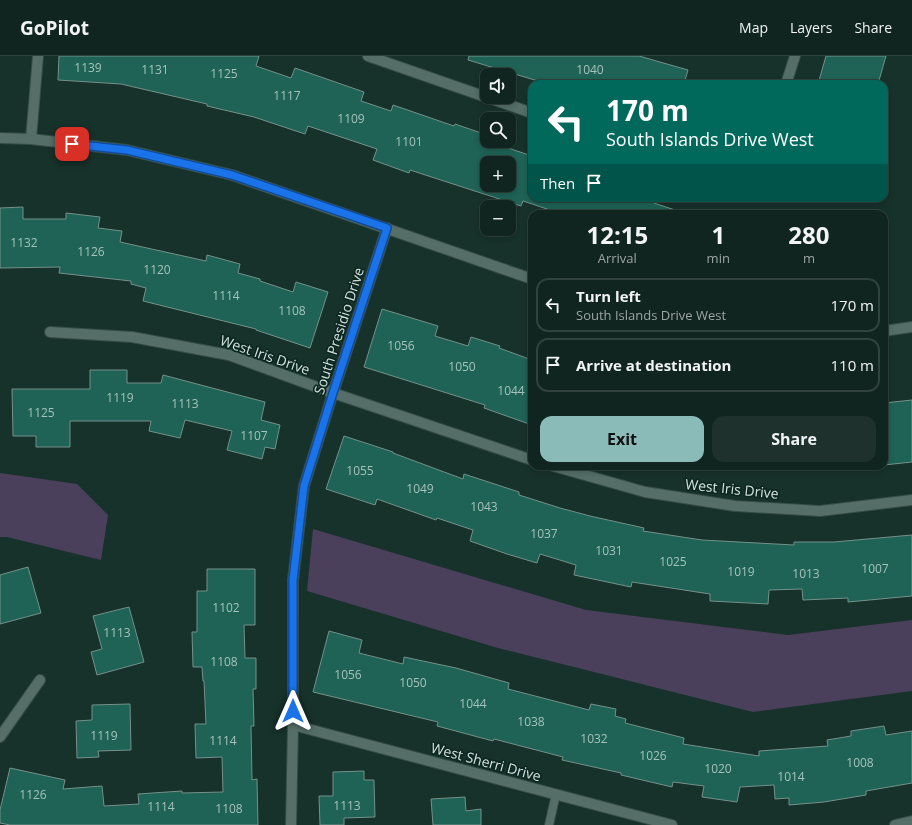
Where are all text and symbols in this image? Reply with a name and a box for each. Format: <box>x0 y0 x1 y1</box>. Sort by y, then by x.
text: GoPilot <box>20 15 89 41</box>
text: Map <box>739 18 768 37</box>
text: Layers <box>790 18 832 37</box>
text: Share <box>854 18 892 37</box>
house number: 1139 <box>74 59 102 76</box>
house number: 1131 <box>141 61 169 78</box>
house number: 1040 <box>576 61 604 78</box>
house number: 1125 <box>210 65 238 82</box>
map controls <box>480 68 516 236</box>
button: sound <box>480 68 516 104</box>
house number: 1117 <box>273 87 301 104</box>
text: 170 m <box>606 91 689 129</box>
icon: left <box>540 96 592 148</box>
house number: 1109 <box>337 110 365 127</box>
button: search <box>480 112 516 148</box>
pin <box>55 127 89 161</box>
text: South Islands Drive West <box>606 127 814 151</box>
icon: arrive <box>61 133 83 155</box>
house number: 1101 <box>395 133 423 150</box>
button: + <box>480 156 516 192</box>
icon: arrive <box>583 172 605 194</box>
text: Then <box>540 173 575 193</box>
button: − <box>480 200 516 236</box>
text: 12:15 <box>586 218 648 251</box>
text: 1 <box>711 218 725 251</box>
text: 280 <box>788 218 830 251</box>
house number: 1132 <box>10 234 38 251</box>
house number: 1126 <box>77 243 105 260</box>
text: Arrival <box>598 249 637 267</box>
text: min <box>707 249 730 267</box>
text: m <box>803 249 815 267</box>
house number: 1120 <box>143 261 171 278</box>
street label: South Presidio Drive <box>309 265 368 397</box>
text: Turn left <box>576 286 641 306</box>
house number: 1114 <box>212 287 240 304</box>
icon: left <box>542 294 564 316</box>
text: 170 m <box>830 295 874 315</box>
house number: 1108 <box>278 302 306 319</box>
text: South Islands Drive West <box>576 306 726 324</box>
street label: West Iris Drive <box>218 330 313 379</box>
house number: 1056 <box>387 337 415 354</box>
icon: arrive <box>542 354 564 376</box>
text: Arrive at destination <box>576 355 731 375</box>
text: 110 m <box>830 355 874 375</box>
house number: 1050 <box>448 358 476 375</box>
house number: 1044 <box>497 382 525 399</box>
house number: 1119 <box>106 389 134 406</box>
house number: 1113 <box>171 395 199 412</box>
house number: 1125 <box>27 404 55 421</box>
button: Exit <box>540 416 704 462</box>
button: Share <box>712 416 876 462</box>
house number: 1107 <box>240 427 268 444</box>
house number: 1055 <box>346 462 374 479</box>
street label: West Iris Drive <box>684 474 780 503</box>
house number: 1049 <box>406 480 434 497</box>
house number: 1043 <box>470 498 498 515</box>
house number: 1037 <box>530 525 558 542</box>
house number: 1031 <box>595 542 623 559</box>
house number: 1025 <box>659 553 687 570</box>
house number: 1007 <box>861 560 889 577</box>
house number: 1019 <box>727 563 755 580</box>
house number: 1013 <box>792 565 820 582</box>
house number: 1102 <box>212 599 240 616</box>
house number: 1113 <box>103 624 131 641</box>
house number: 1108 <box>210 653 238 670</box>
house number: 1056 <box>334 666 362 683</box>
house number: 1050 <box>399 674 427 691</box>
position arrow <box>272 690 314 732</box>
house number: 1044 <box>459 695 487 712</box>
house number: 1038 <box>517 713 545 730</box>
house number: 1119 <box>90 727 118 744</box>
house number: 1032 <box>580 730 608 747</box>
house number: 1114 <box>209 732 237 749</box>
street label: West Sherri Drive <box>429 738 543 785</box>
house number: 1026 <box>639 747 667 764</box>
house number: 1008 <box>846 754 874 771</box>
house number: 1020 <box>704 760 732 777</box>
house number: 1014 <box>777 768 805 785</box>
house number: 1126 <box>19 786 47 803</box>
house number: 1113 <box>333 797 361 814</box>
house number: 1114 <box>147 798 175 815</box>
house number: 1108 <box>215 800 243 817</box>

